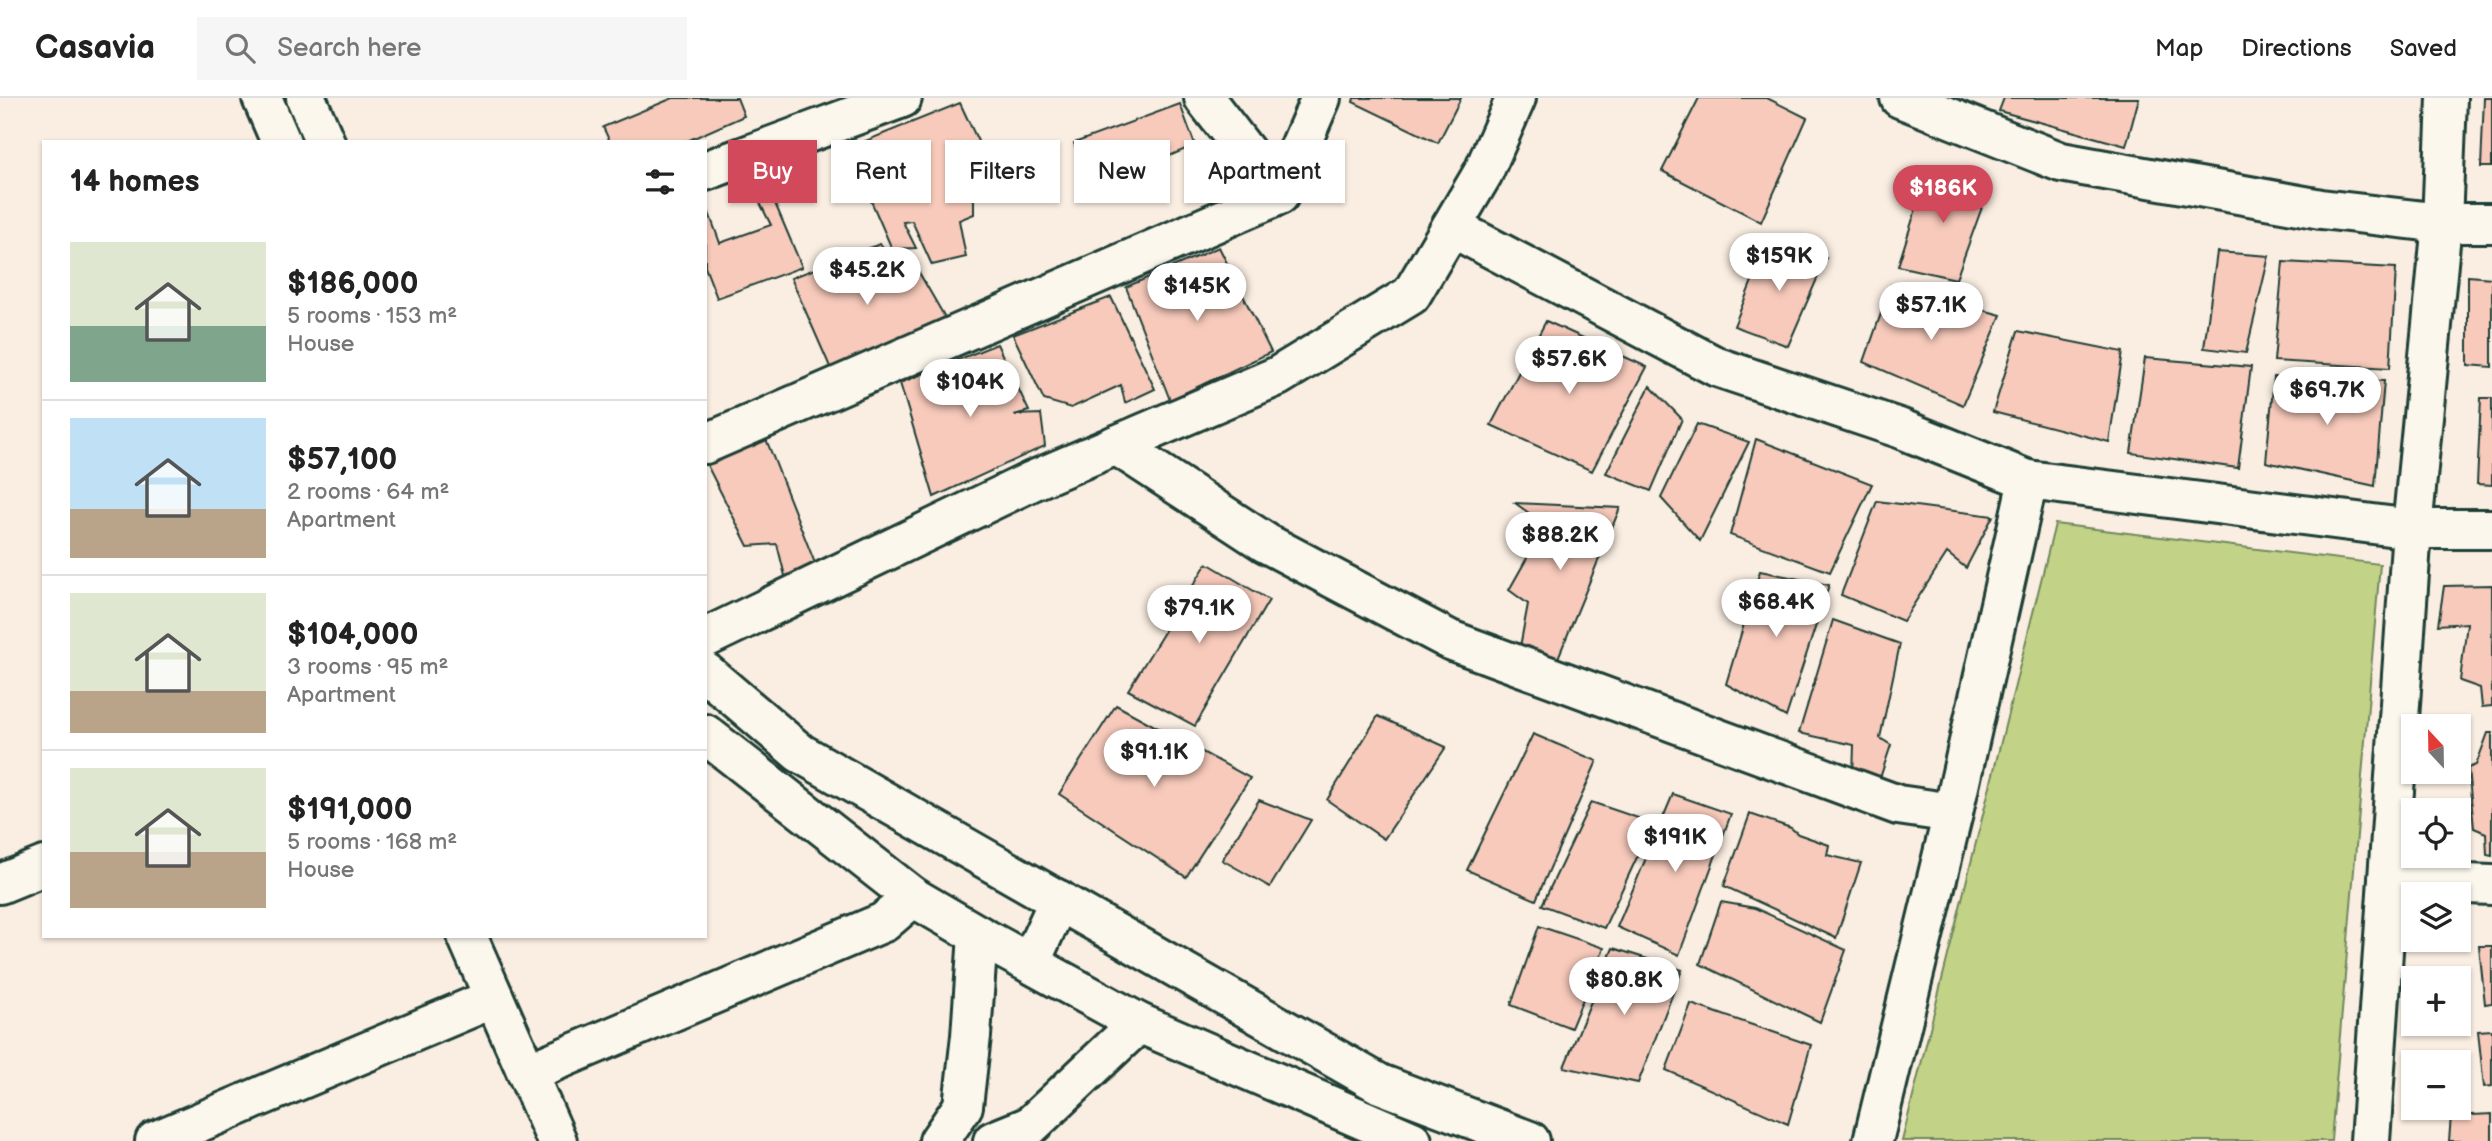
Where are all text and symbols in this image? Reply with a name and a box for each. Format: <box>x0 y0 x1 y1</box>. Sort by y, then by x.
search box <box>197 17 687 80</box>
text: Casavia <box>35 28 155 68</box>
icon: search <box>221 29 259 67</box>
text: Search here <box>277 33 421 64</box>
text: Map <box>2155 34 2203 63</box>
text: Directions <box>2241 34 2352 63</box>
text: Saved <box>2390 34 2457 63</box>
chip: Buy <box>728 140 817 203</box>
chip: Rent <box>831 140 931 203</box>
chip: Filters <box>945 140 1060 203</box>
chip: New <box>1074 140 1170 203</box>
chip: Apartment <box>1184 140 1345 203</box>
icon: filters <box>641 163 679 201</box>
text: 14 homes <box>70 164 199 200</box>
pin: $186K <box>1894 166 1992 225</box>
text: $186K <box>1909 174 1977 202</box>
pin: $159K <box>1730 234 1828 293</box>
text: $159K <box>1745 242 1813 270</box>
pin: $45.2K <box>810 248 924 307</box>
text: $45.2K <box>829 256 905 284</box>
pin: $145K <box>1148 264 1246 323</box>
text: $186,000 <box>287 266 418 302</box>
icon: home <box>126 270 210 354</box>
text: $145K <box>1163 272 1231 300</box>
pin: $57.1K <box>1874 282 1988 342</box>
text: $57.1K <box>1895 291 1967 319</box>
text: 5 rooms · 153 m² <box>287 302 457 330</box>
text: House <box>287 330 354 358</box>
pin: $57.6K <box>1512 336 1626 396</box>
text: $57.6K <box>1531 345 1607 373</box>
pin: $104K <box>921 360 1019 419</box>
text: $104K <box>936 368 1004 396</box>
pin: $69.7K <box>2270 368 2384 427</box>
text: $69.7K <box>2289 376 2365 404</box>
text: $57,100 <box>287 442 397 478</box>
icon: home <box>126 446 210 530</box>
text: 2 rooms · 64 m² <box>287 478 449 506</box>
text: Apartment <box>287 506 396 534</box>
pin: $88.2K <box>1503 512 1617 572</box>
text: $88.2K <box>1521 521 1599 549</box>
pin: $68.4K <box>1719 580 1833 639</box>
pin: $79.1K <box>1142 586 1256 645</box>
text: $68.4K <box>1737 588 1815 616</box>
text: $79.1K <box>1163 594 1235 622</box>
text: $104,000 <box>287 617 419 653</box>
icon: home <box>126 621 210 705</box>
text: 3 rooms · 95 m² <box>287 653 448 681</box>
text: Apartment <box>287 681 396 709</box>
north arrow <box>2401 714 2471 784</box>
map controls <box>2401 714 2471 1120</box>
pin: $91.1K <box>1097 730 1211 789</box>
text: $91.1K <box>1120 738 1188 766</box>
text: $191,000 <box>287 792 412 828</box>
icon: home <box>126 796 210 880</box>
button: locate <box>2401 798 2471 868</box>
pin: $191K <box>1626 814 1724 874</box>
text: $191K <box>1643 823 1707 851</box>
text: 5 rooms · 168 m² <box>287 828 457 856</box>
text: House <box>287 856 354 884</box>
button: layers <box>2401 882 2471 952</box>
pin: $80.8K <box>1567 958 1681 1017</box>
text: $80.8K <box>1585 966 1663 994</box>
button: + <box>2401 966 2471 1036</box>
button: − <box>2401 1050 2471 1120</box>

